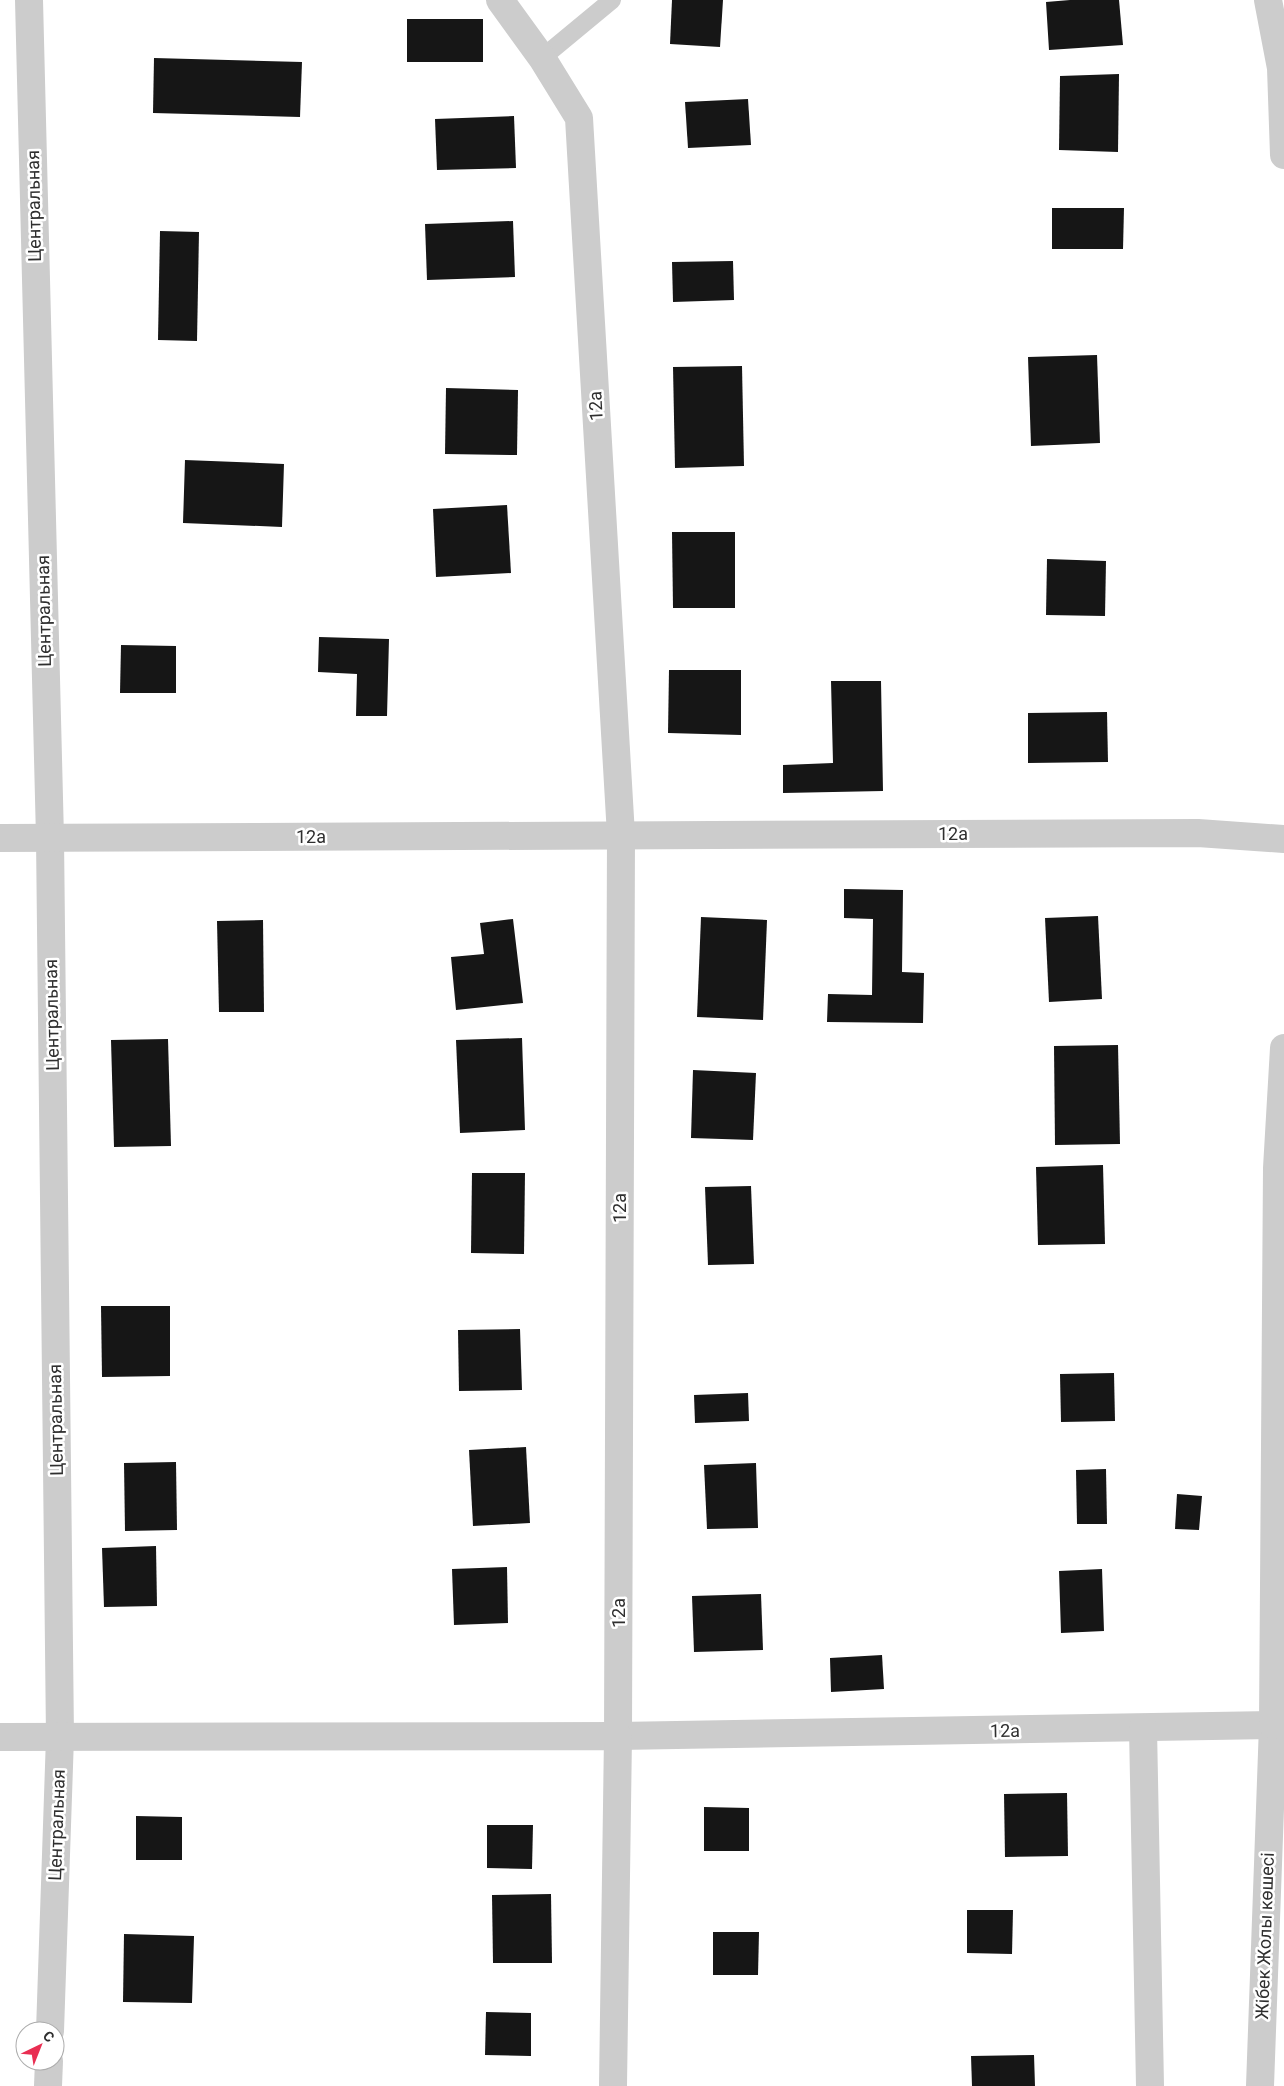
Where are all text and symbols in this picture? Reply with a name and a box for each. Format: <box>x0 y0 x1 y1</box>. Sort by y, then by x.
street label: Центральная <box>22 150 45 262</box>
street label: 12а <box>584 390 607 422</box>
street label: Центральная <box>32 555 55 667</box>
street label: 12а <box>938 823 968 844</box>
street label: 12а <box>296 826 326 847</box>
street label: Центральная <box>40 959 63 1071</box>
street label: 12а <box>609 1193 630 1223</box>
street label: Центральная <box>44 1364 67 1476</box>
street label: 12а <box>608 1598 629 1628</box>
street label: 12а <box>990 1720 1020 1741</box>
street label: Центральная <box>44 1769 69 1881</box>
street label: Жібек Жолы көшесі <box>1251 1852 1278 2020</box>
north arrow <box>15 2021 65 2071</box>
text: С <box>40 2028 58 2045</box>

